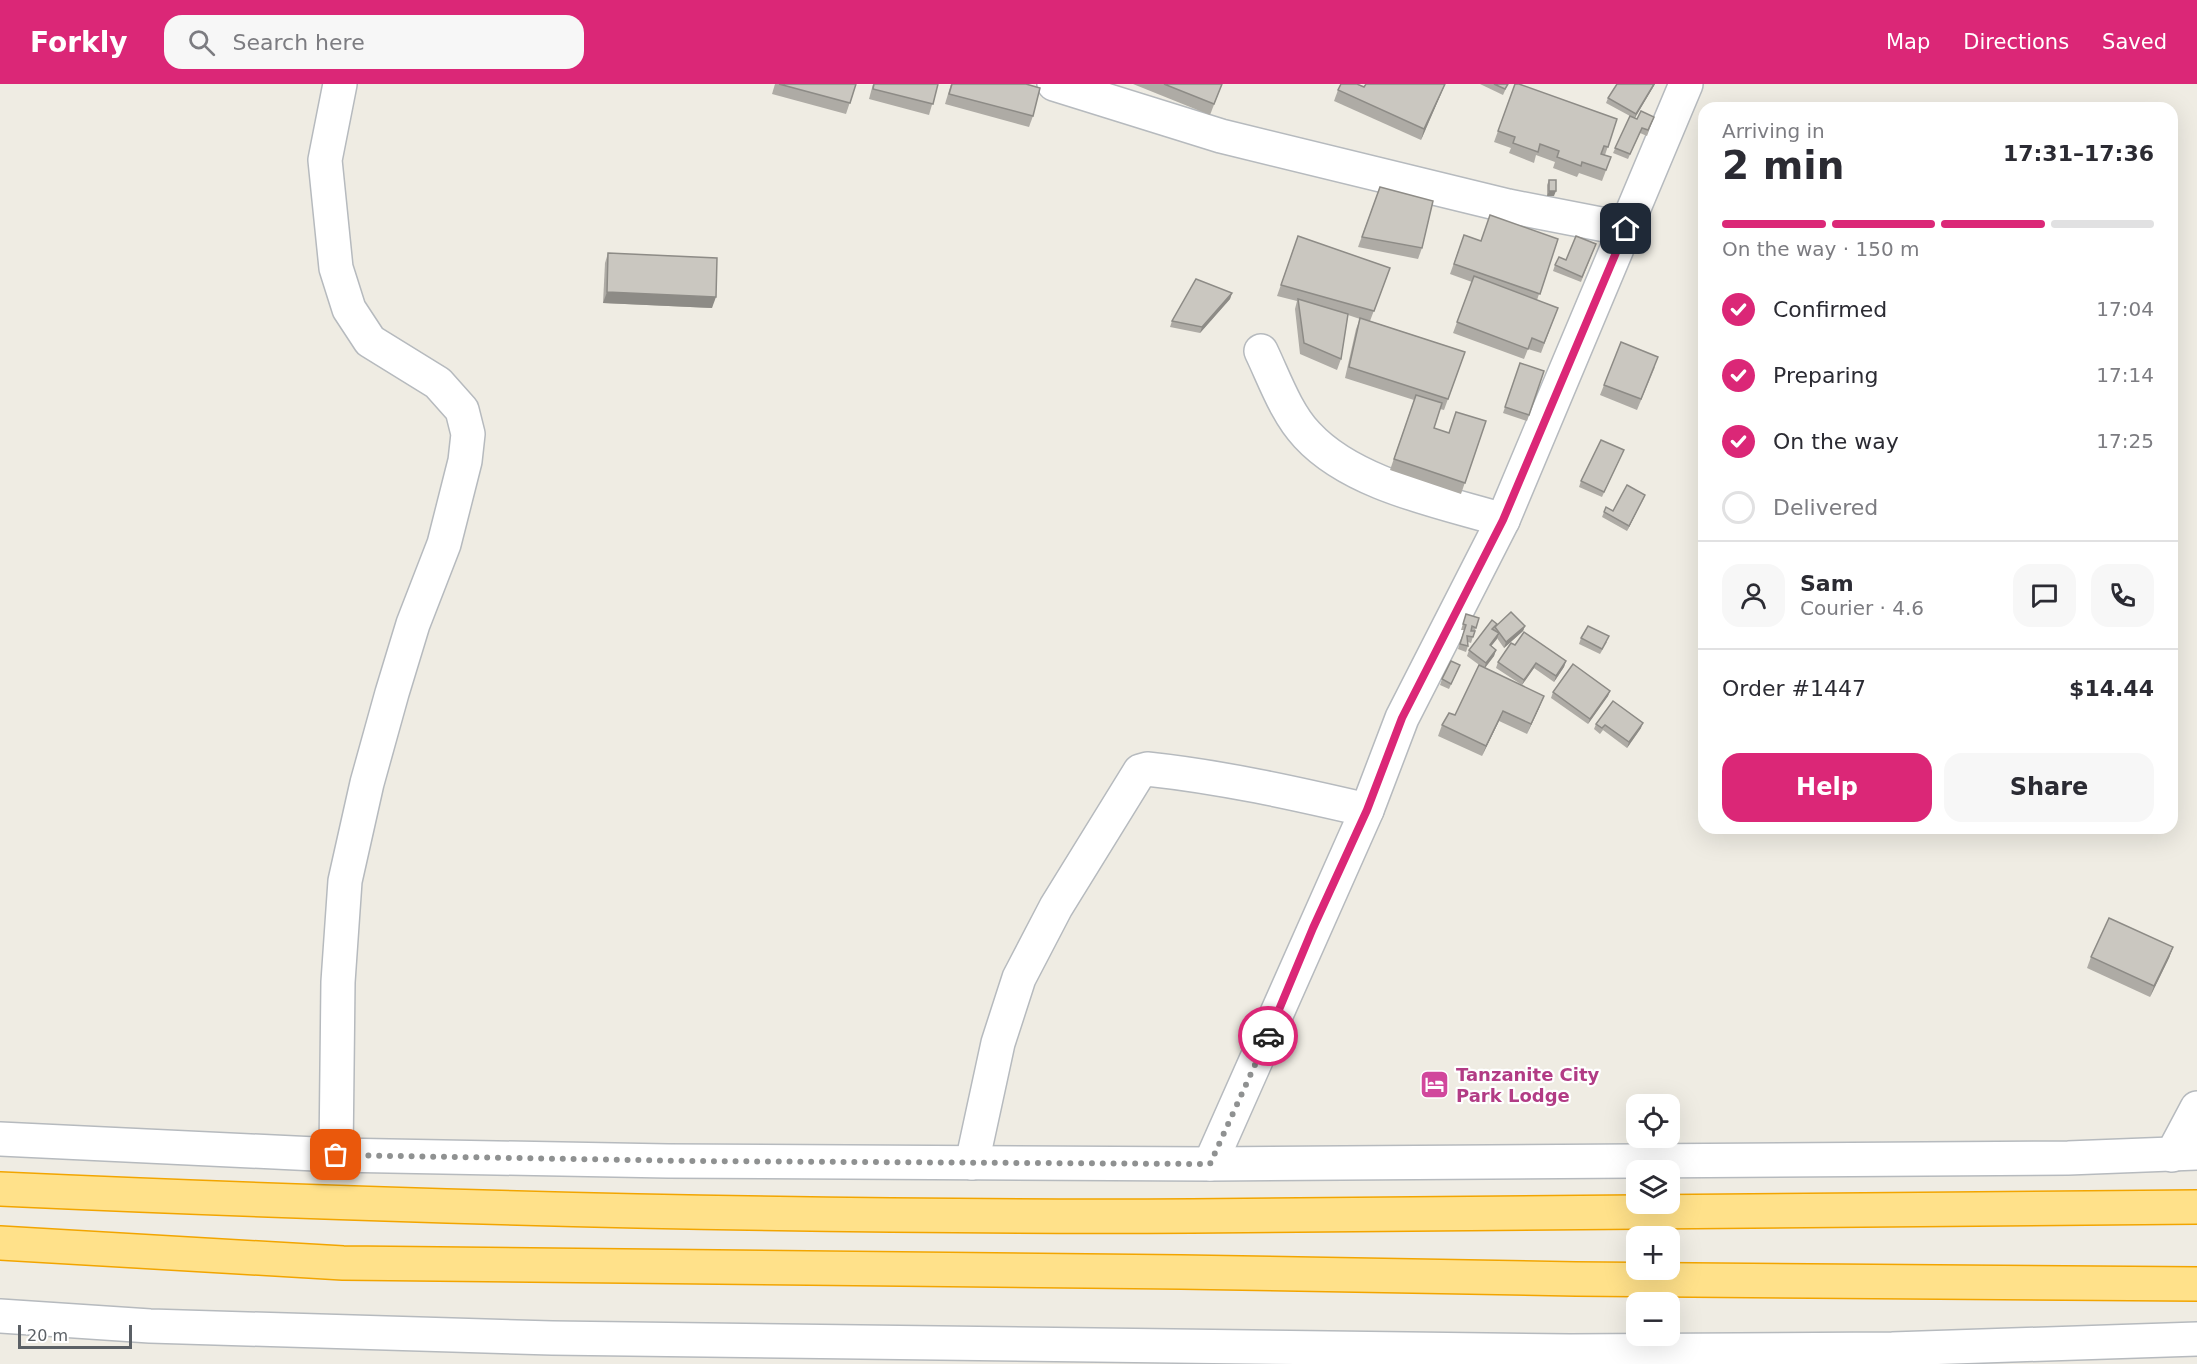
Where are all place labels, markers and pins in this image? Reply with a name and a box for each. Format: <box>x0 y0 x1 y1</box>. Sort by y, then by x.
pin <box>1600 203 1651 254</box>
place label: Tanzanite City Park Lodge <box>1456 1064 1600 1106</box>
hotel icon: Tanzanite City Park Lodge <box>1419 1068 1451 1100</box>
pin <box>310 1129 361 1180</box>

